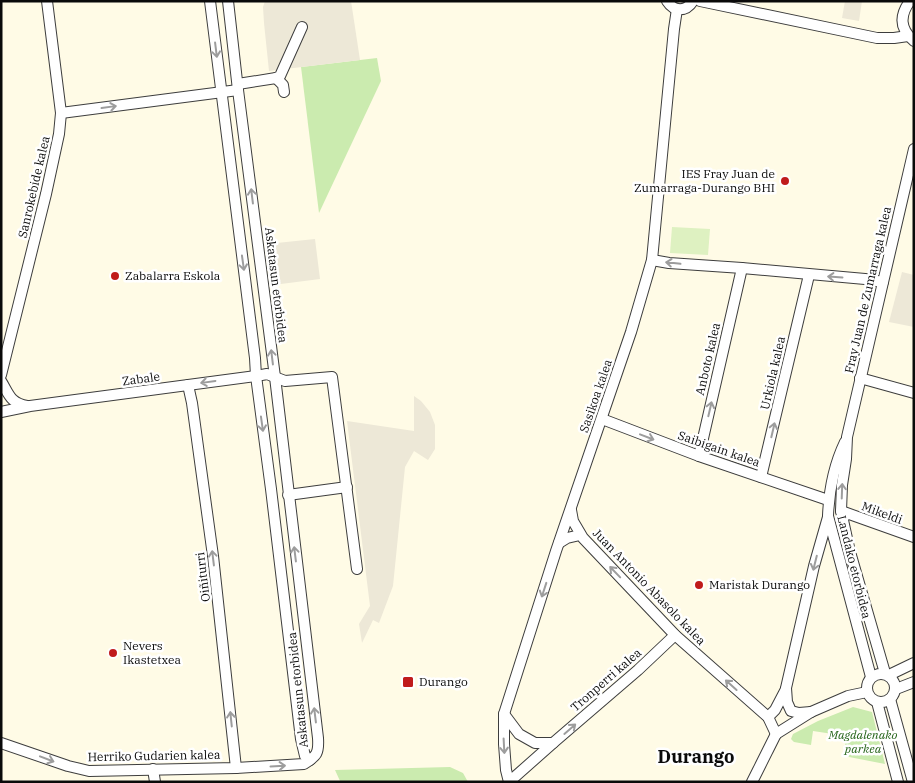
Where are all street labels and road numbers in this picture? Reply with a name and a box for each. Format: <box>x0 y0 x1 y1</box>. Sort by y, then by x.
street label: Sanrokebide kalea <box>14 134 53 239</box>
street label: Fray Juan de Zumarraga kalea <box>841 205 894 375</box>
street label: Askatasun etorbidea <box>262 226 291 344</box>
street label: Anboto kalea <box>692 321 723 397</box>
street label: Urkiola kalea <box>757 334 788 411</box>
street label: Sasikoa kalea <box>576 357 615 434</box>
street label: Zabale <box>121 368 161 389</box>
street label: Saibigain kalea <box>676 427 763 470</box>
street label: Mikeldi <box>860 498 905 527</box>
street label: Landako etorbidea <box>834 514 875 620</box>
street label: Juan Antonio Abasolo kalea <box>590 525 709 648</box>
street label: Oiñiturri <box>192 551 213 603</box>
street label: Askatasun etorbidea <box>284 631 311 749</box>
street label: Tronperri kalea <box>567 645 644 714</box>
street label: Herriko Gudarien kalea <box>87 747 221 764</box>

